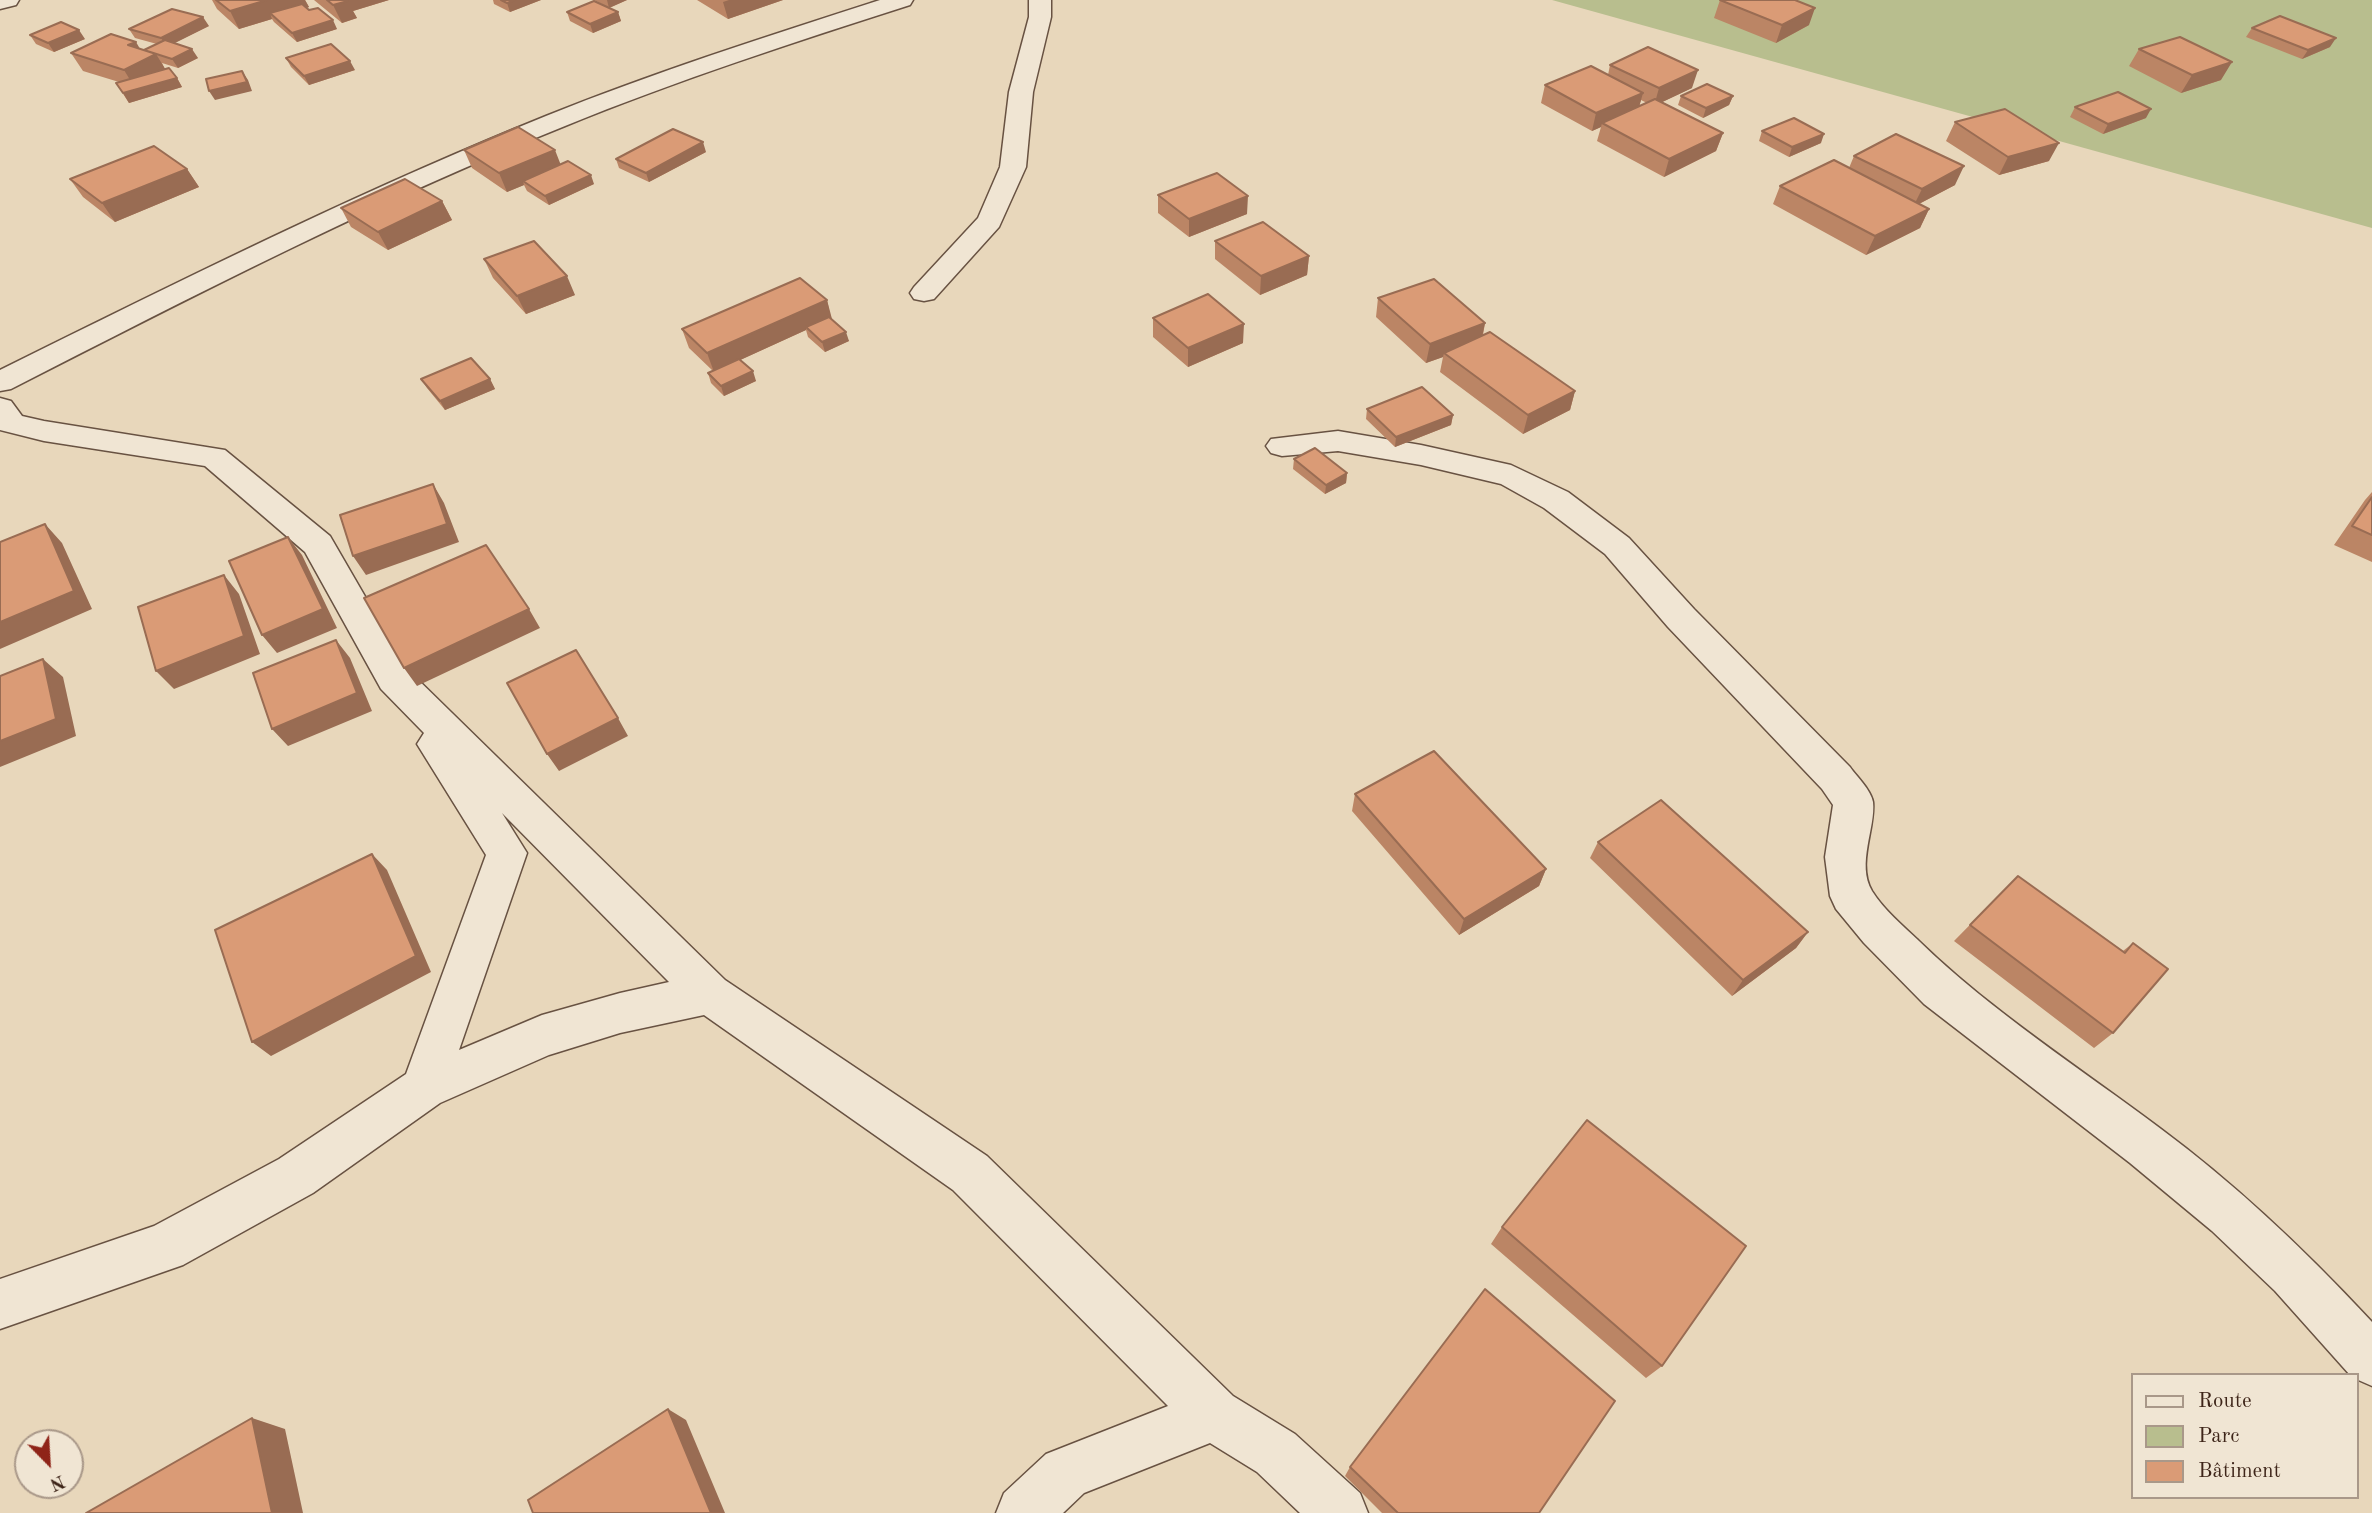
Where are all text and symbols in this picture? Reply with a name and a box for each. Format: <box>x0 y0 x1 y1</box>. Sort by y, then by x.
legend <box>2130 1373 2358 1499</box>
text: Route <box>2198 1391 2252 1412</box>
text: Parc <box>2198 1426 2240 1447</box>
north arrow <box>14 1429 84 1499</box>
text: Bâtiment <box>2198 1461 2281 1482</box>
text: N <box>46 1470 67 1493</box>

